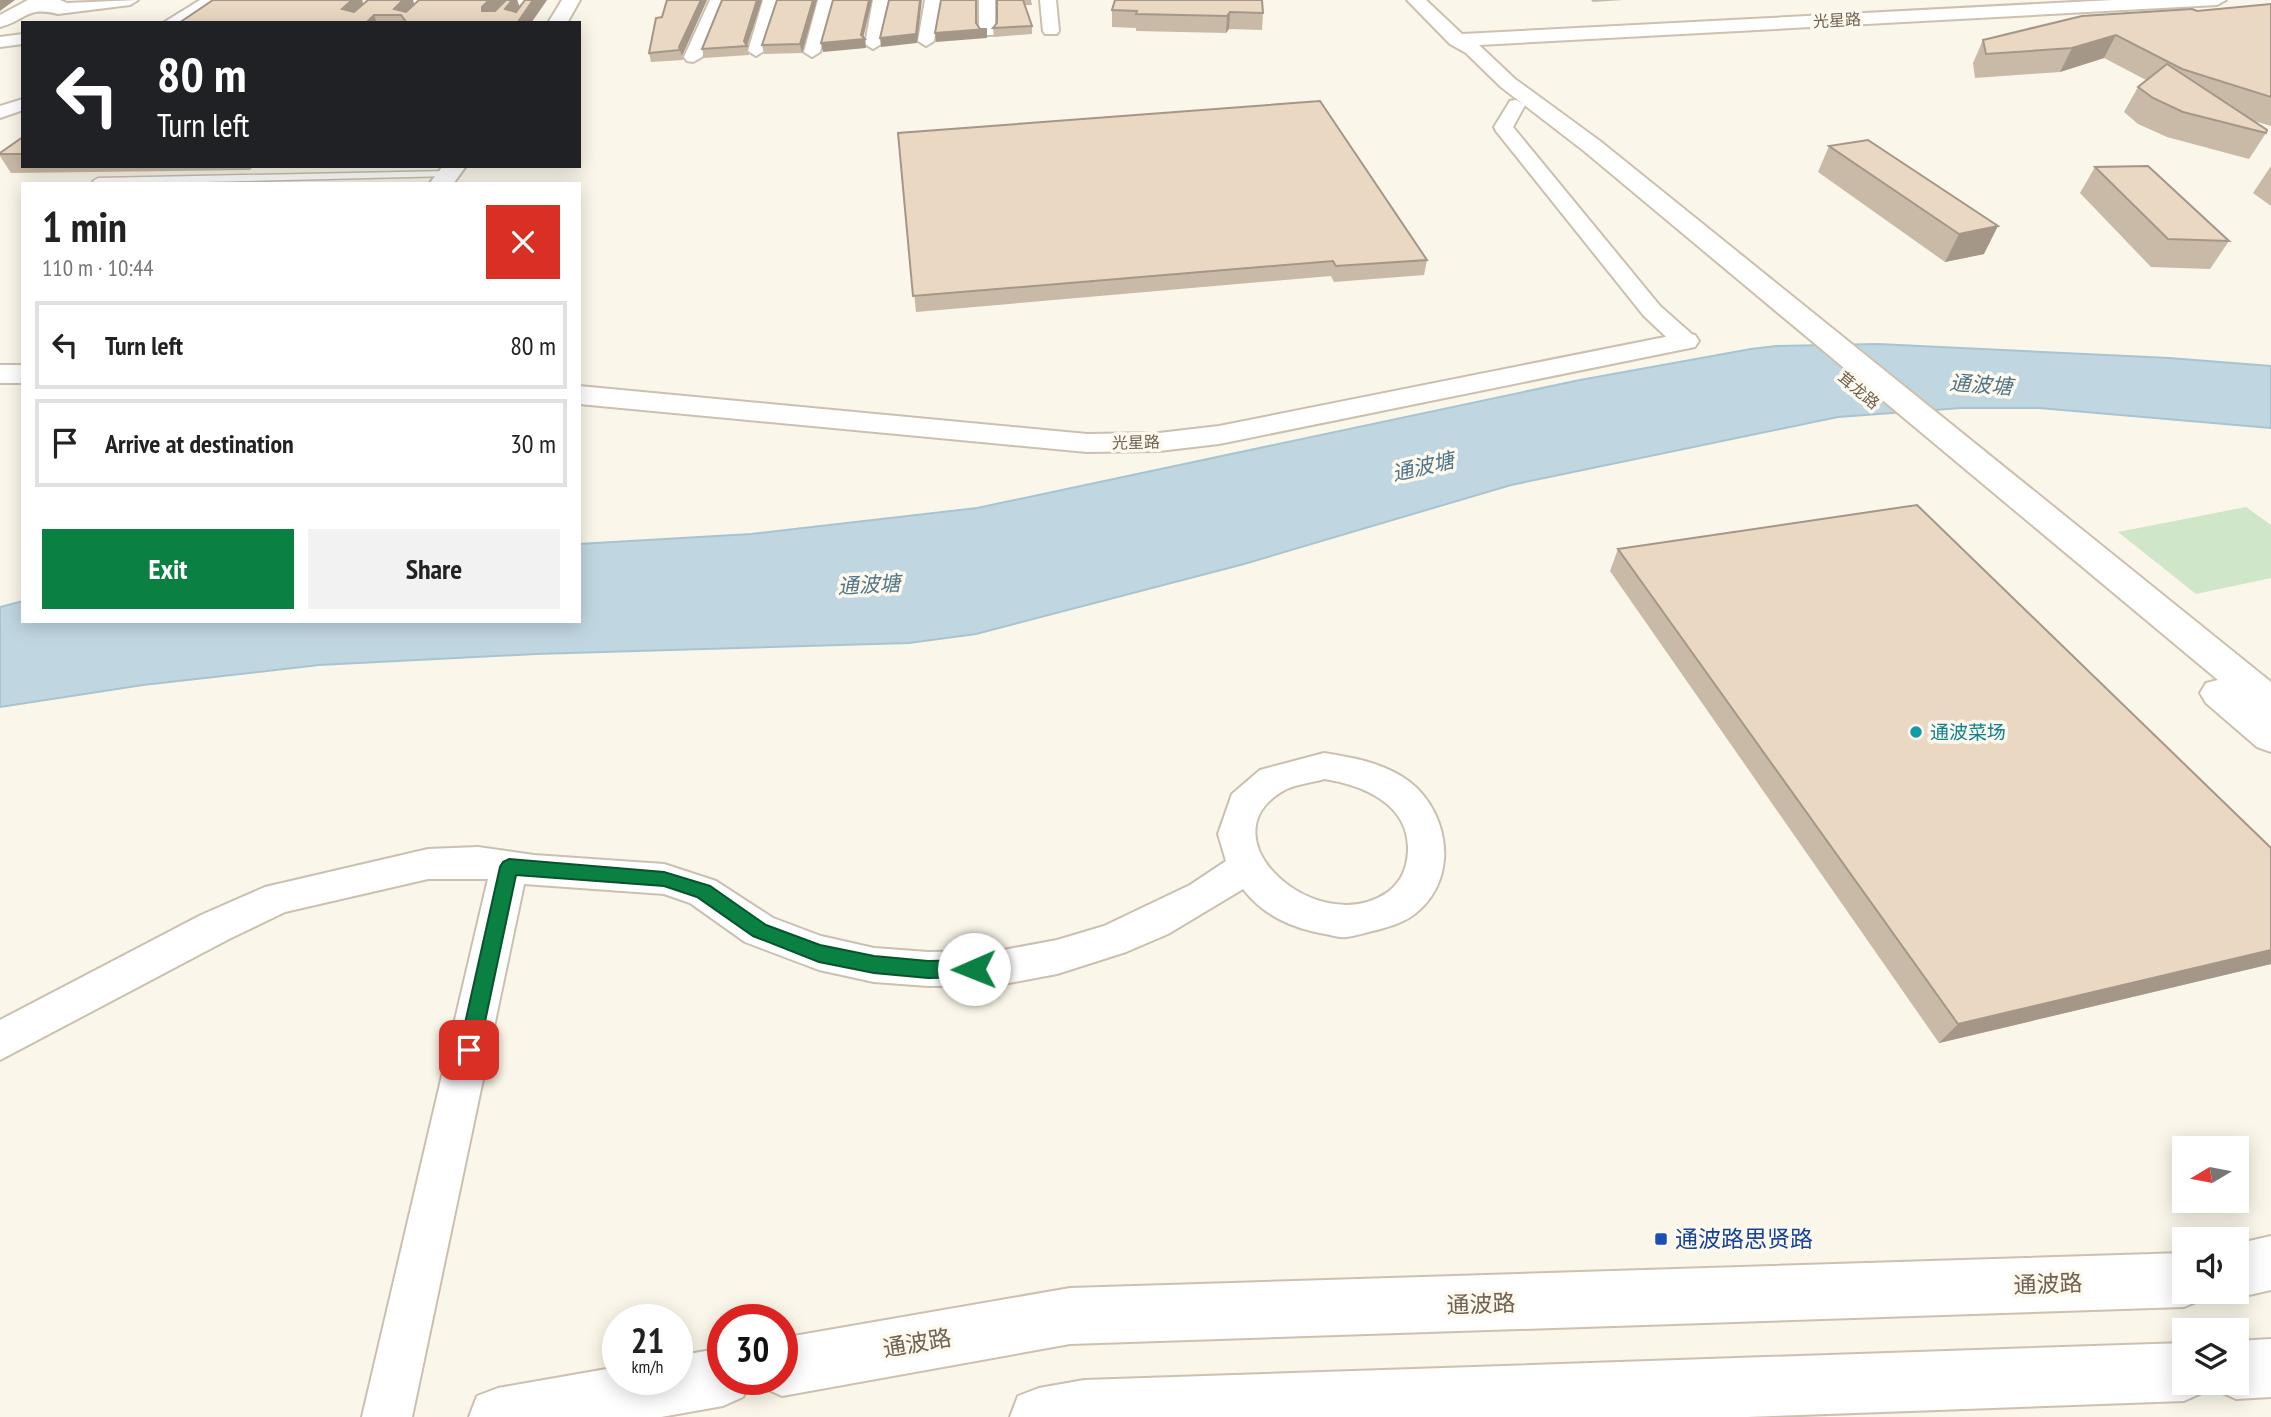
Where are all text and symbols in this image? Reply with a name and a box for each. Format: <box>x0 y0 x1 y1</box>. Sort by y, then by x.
street label: 光星路 <box>1813 9 1861 31</box>
text: 80 m <box>157 42 246 106</box>
icon: left <box>42 49 133 140</box>
text: Turn left <box>157 104 249 146</box>
text: 1 min <box>42 199 127 254</box>
button: close <box>486 205 560 279</box>
text: 110 m · 10:44 <box>42 253 154 282</box>
icon: left <box>46 326 84 364</box>
text: Turn left <box>105 329 183 362</box>
text: 80 m <box>510 329 556 362</box>
street label: 茸龙路 <box>1834 367 1884 413</box>
water label: 通波塘 <box>1949 369 2016 400</box>
icon: arrive <box>46 424 84 462</box>
text: Arrive at destination <box>105 427 294 460</box>
text: 30 m <box>510 427 556 460</box>
street label: 光星路 <box>1112 432 1160 452</box>
water label: 通波塘 <box>1389 446 1460 487</box>
button: Exit <box>42 529 294 609</box>
button: Share <box>308 529 560 609</box>
water label: 通波塘 <box>837 569 904 600</box>
place label: 通波菜场 <box>1930 720 2006 744</box>
marker: 通波菜场 <box>1908 724 1924 740</box>
position arrow <box>937 932 1011 1006</box>
pin <box>439 1020 499 1080</box>
icon: arrive <box>450 1031 488 1069</box>
north arrow <box>2172 1136 2249 1213</box>
map controls <box>2172 1136 2249 1395</box>
place label: 通波路思贤路 <box>1675 1224 1813 1253</box>
button: sound <box>2172 1227 2249 1304</box>
marker: 通波路思贤路 <box>1653 1231 1669 1247</box>
street label: 通波路 <box>2013 1268 2083 1299</box>
street label: 通波路 <box>1446 1288 1516 1319</box>
speed limit sign: 30 <box>707 1304 798 1395</box>
text: 21 <box>631 1317 664 1363</box>
button: layers <box>2172 1318 2249 1395</box>
street label: 通波路 <box>880 1322 953 1363</box>
text: km/h <box>632 1355 663 1378</box>

